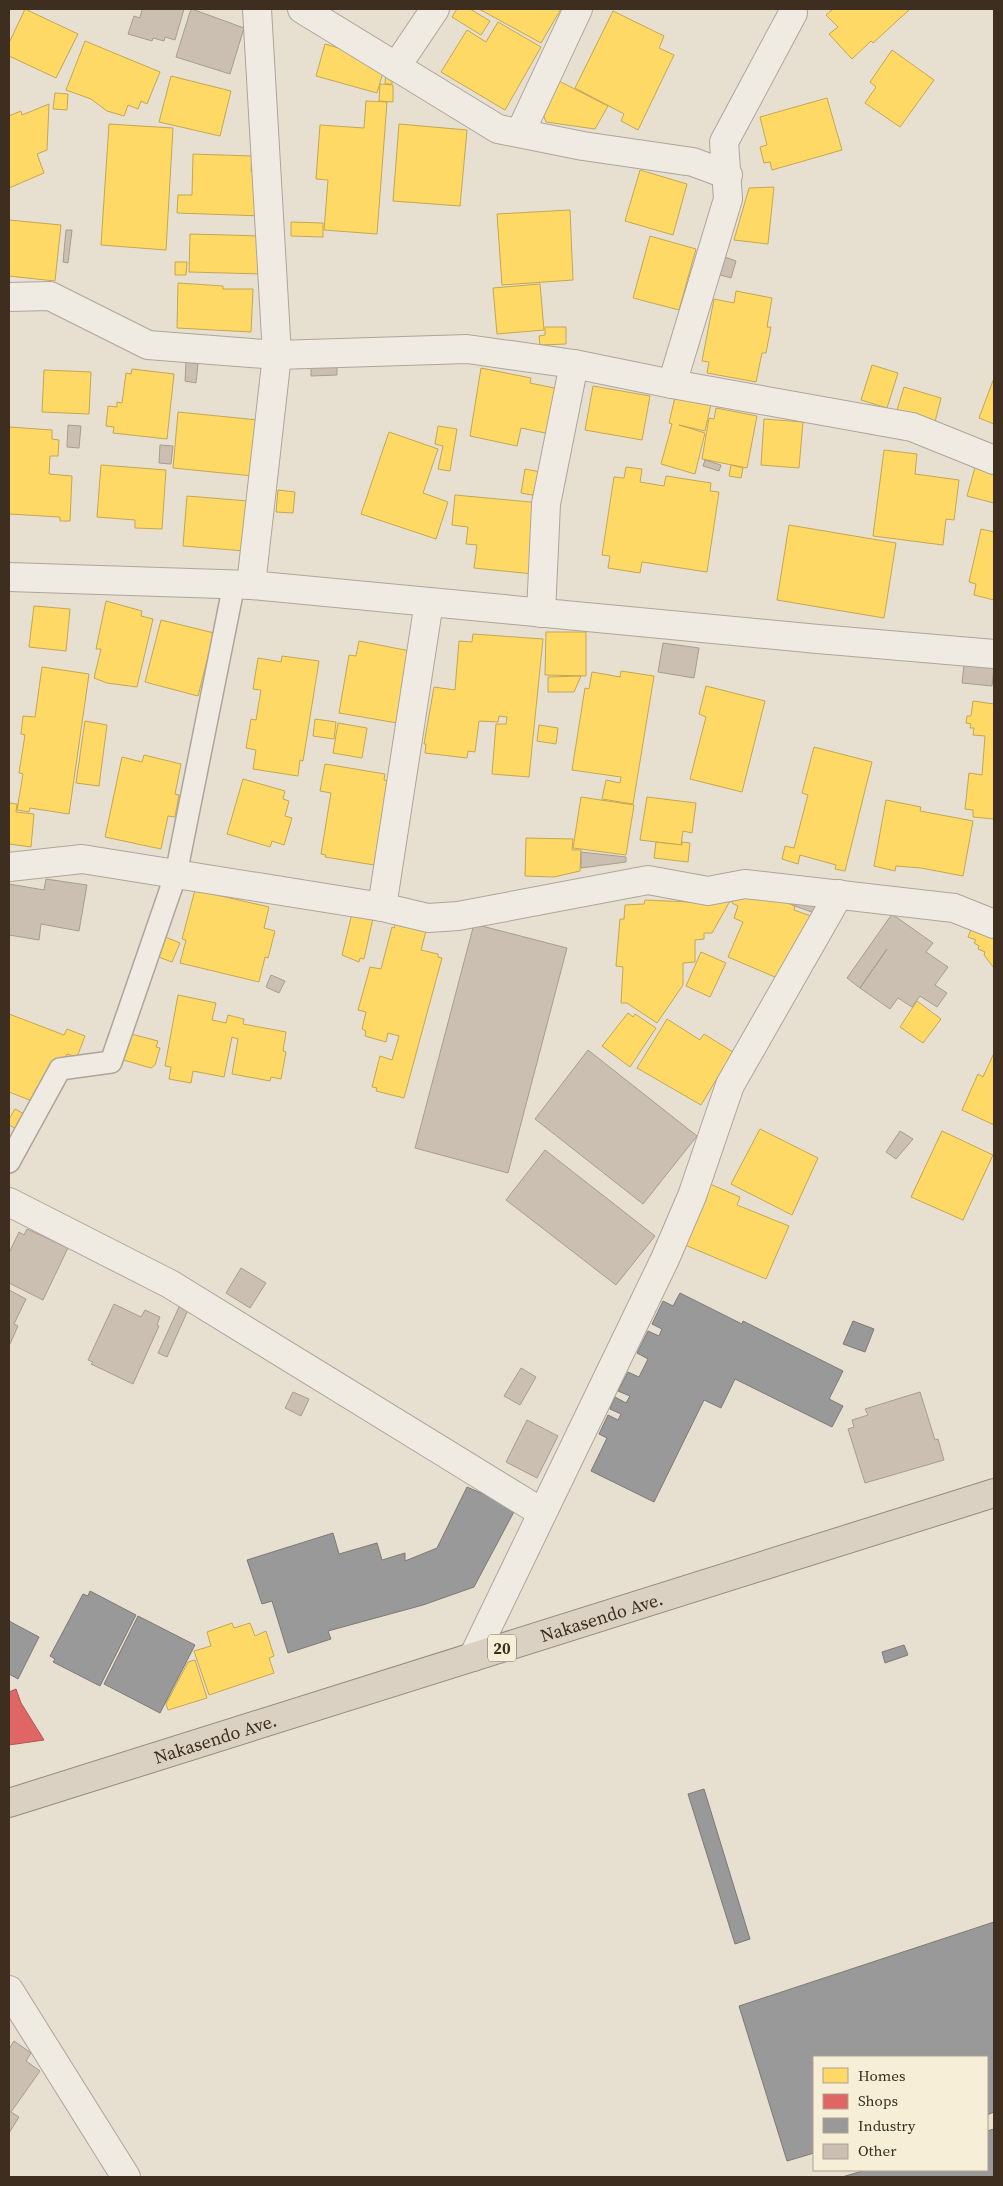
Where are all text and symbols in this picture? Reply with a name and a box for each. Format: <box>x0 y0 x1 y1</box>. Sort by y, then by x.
street label: Nakasendo Ave. <box>537 1586 666 1648</box>
road number: 20 <box>488 1635 516 1662</box>
street label: Nakasendo Ave. <box>151 1707 280 1769</box>
legend <box>813 2056 988 2171</box>
text: Homes <box>858 2065 905 2086</box>
text: Shops <box>858 2090 898 2111</box>
text: Industry <box>858 2115 916 2136</box>
text: Other <box>858 2140 897 2161</box>

